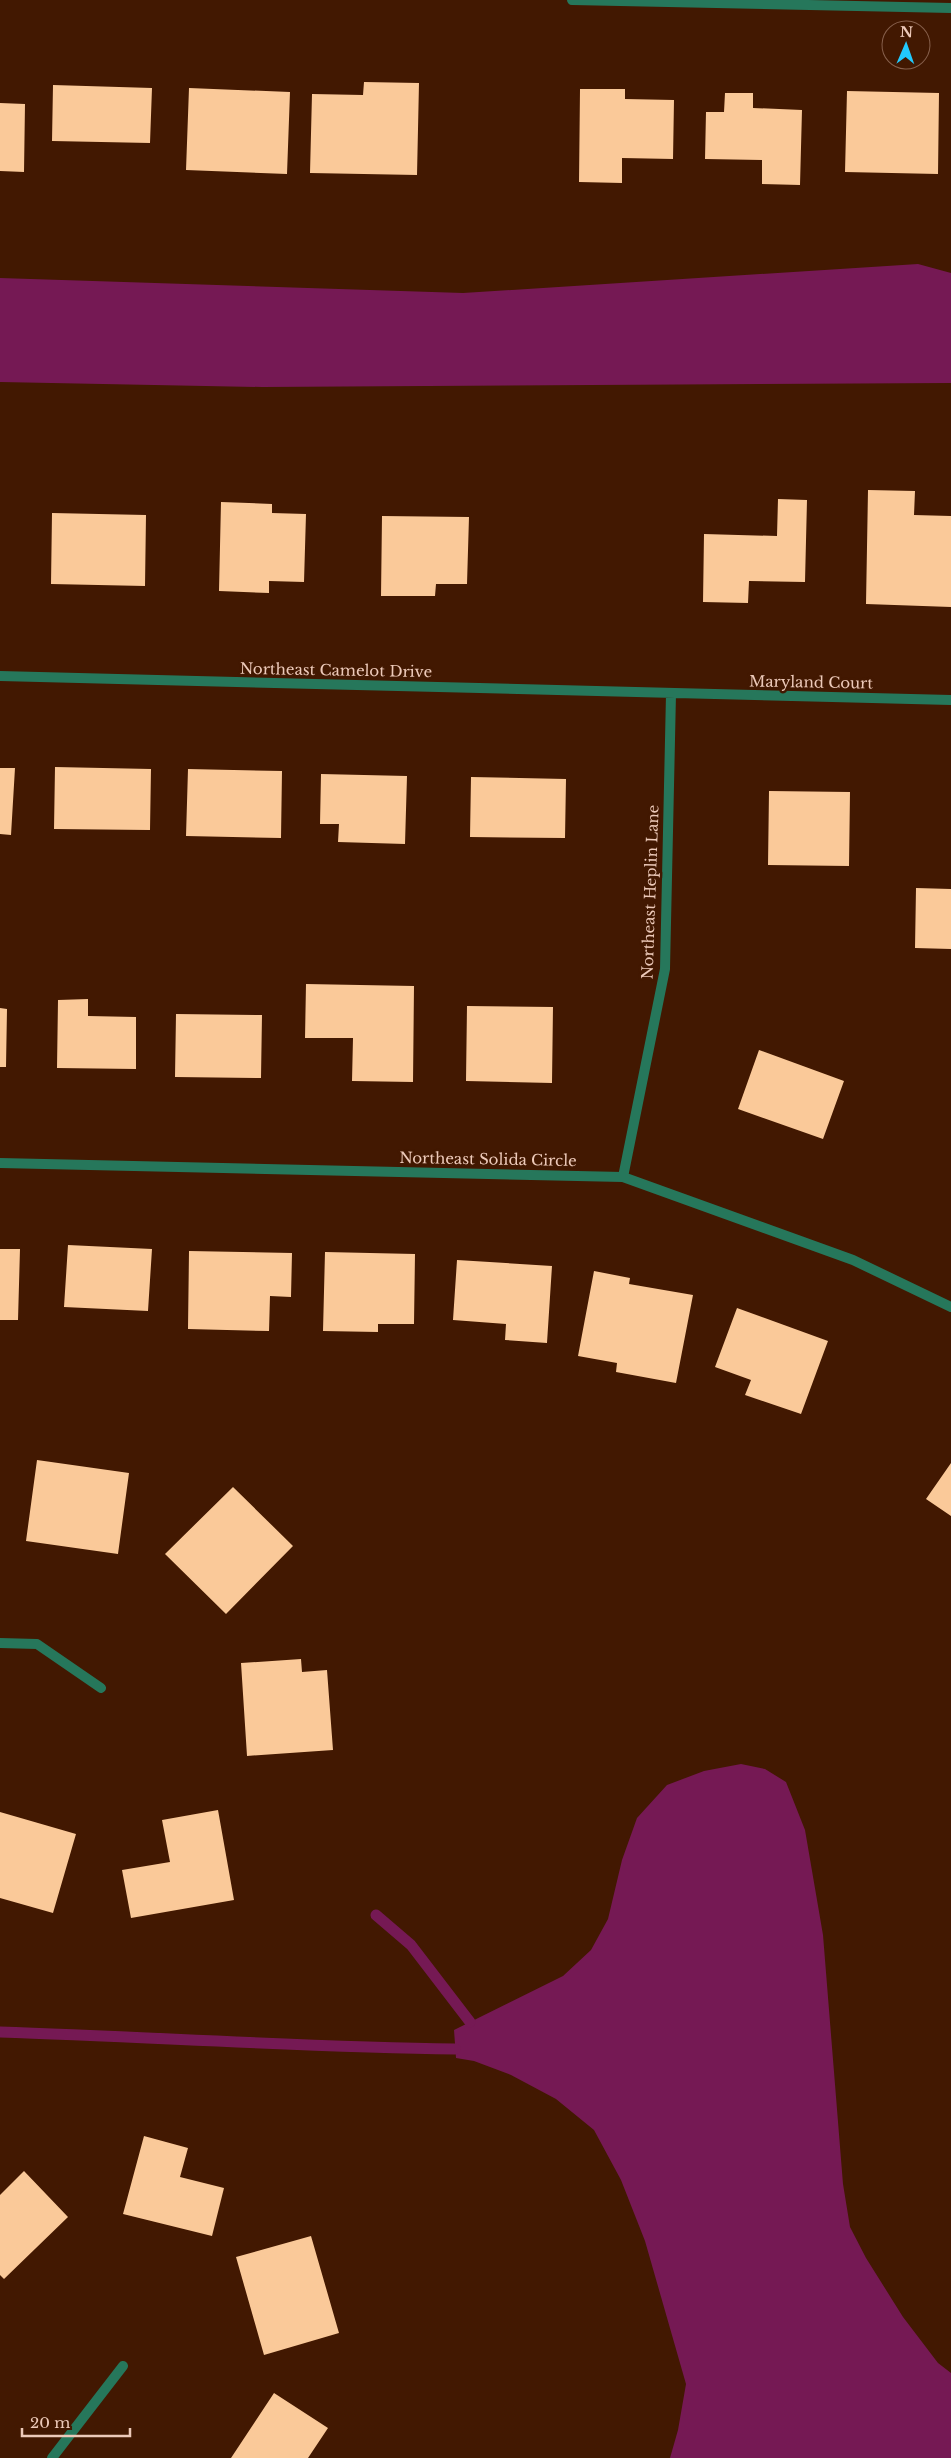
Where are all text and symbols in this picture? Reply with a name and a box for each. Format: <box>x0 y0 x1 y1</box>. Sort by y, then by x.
north arrow <box>881 20 931 70</box>
text: N <box>900 23 913 41</box>
street label: Northeast Camelot Drive <box>240 659 432 681</box>
street label: Maryland Court <box>749 671 873 693</box>
street label: Northeast Heplin Lane <box>637 804 663 980</box>
street label: Northeast Solida Circle <box>399 1148 577 1170</box>
scale bar <box>22 2406 130 2438</box>
text: 20 m <box>30 2413 70 2432</box>

